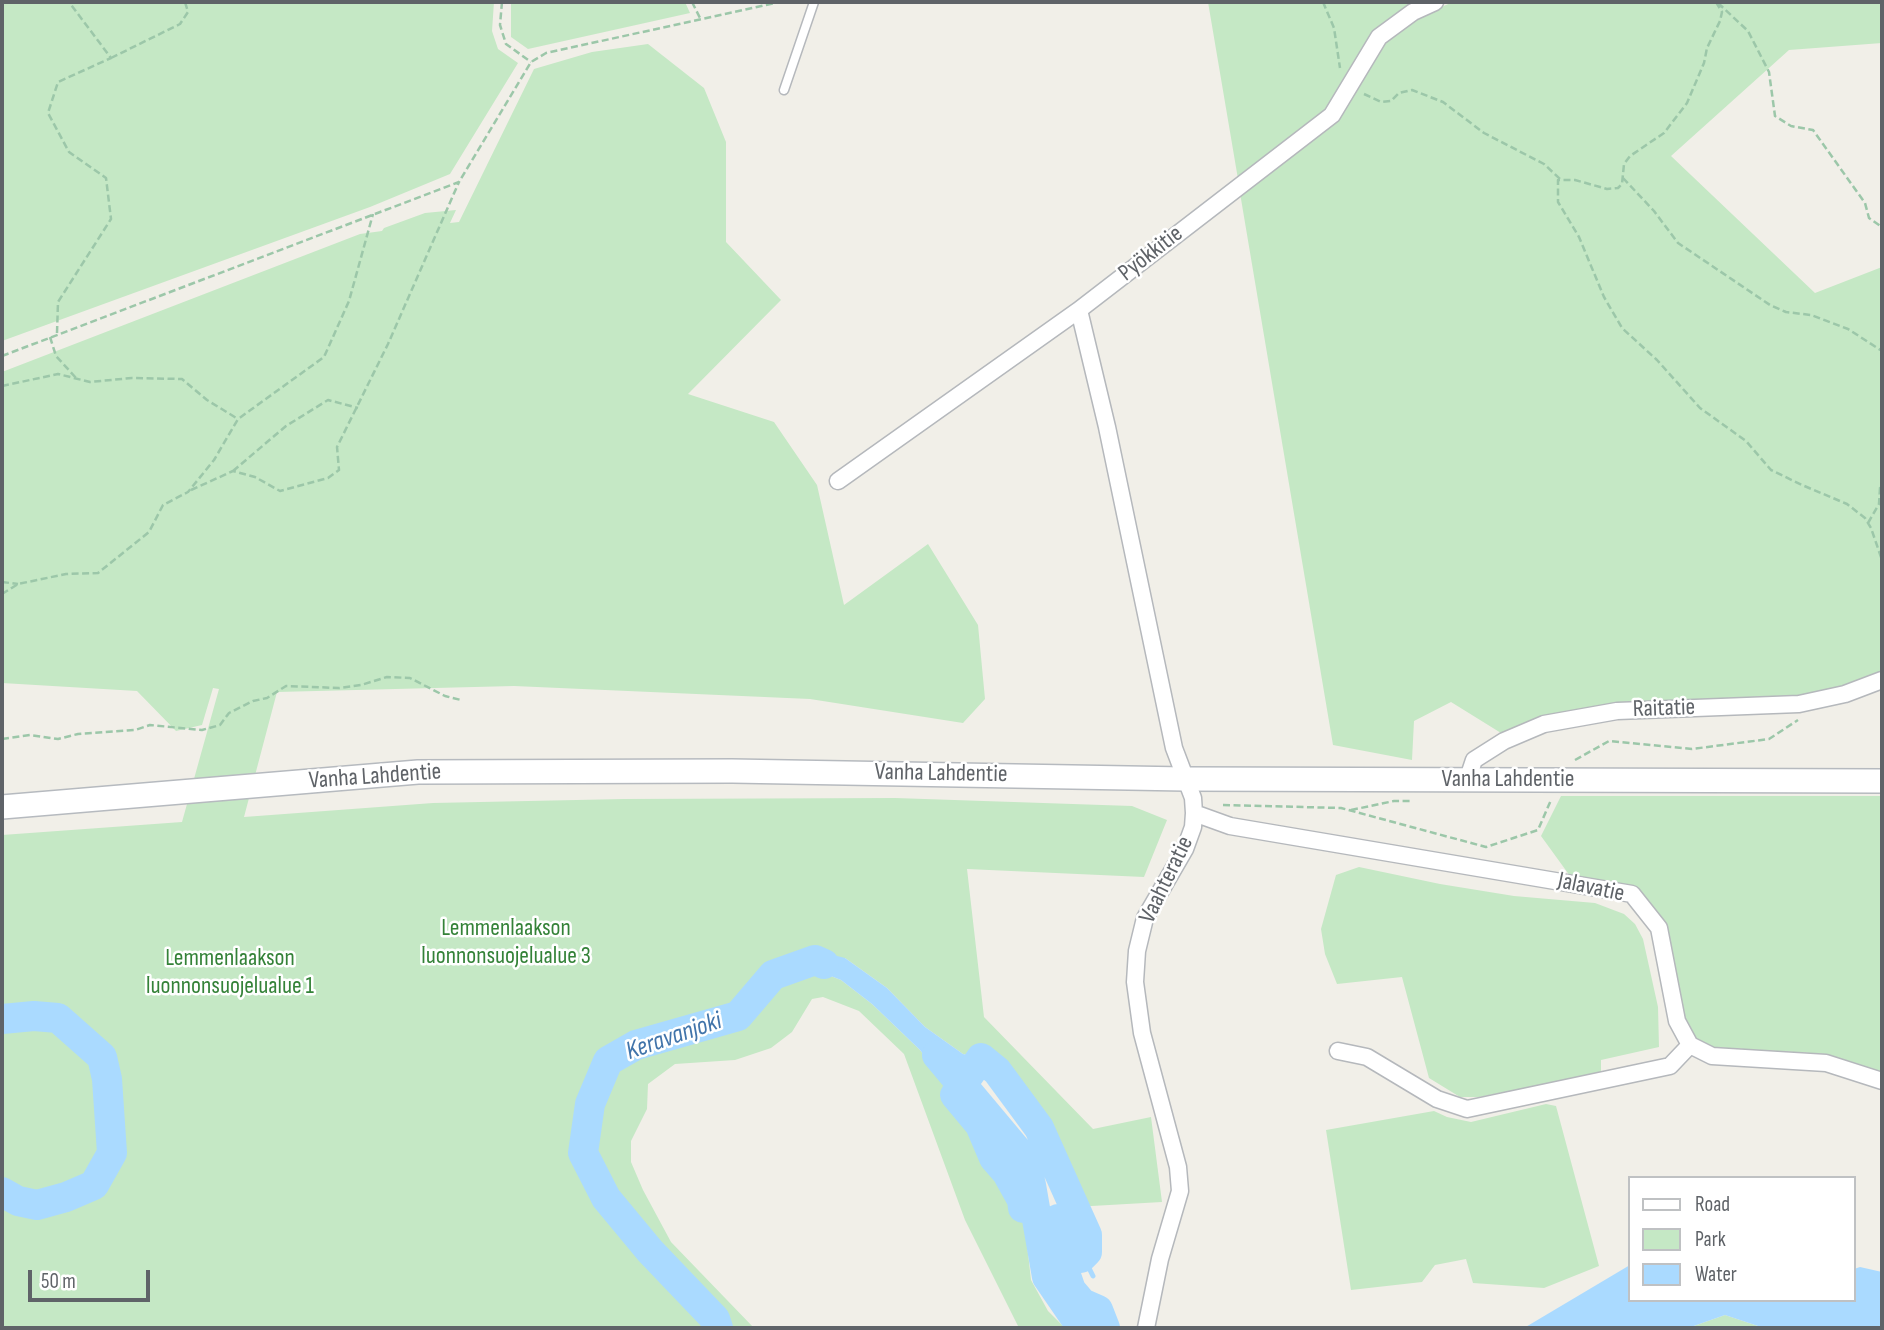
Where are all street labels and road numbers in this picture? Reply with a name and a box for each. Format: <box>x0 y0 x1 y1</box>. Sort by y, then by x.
street label: Pyökkitie <box>1113 220 1189 288</box>
street label: Raitatie <box>1632 694 1696 724</box>
street label: Vanha Lahdentie <box>308 758 442 796</box>
street label: Vanha Lahdentie <box>874 758 1008 790</box>
street label: Vanha Lahdentie <box>1442 766 1574 794</box>
street label: Vaahteratie <box>1134 832 1200 928</box>
street label: Jalavatie <box>1555 867 1627 909</box>

